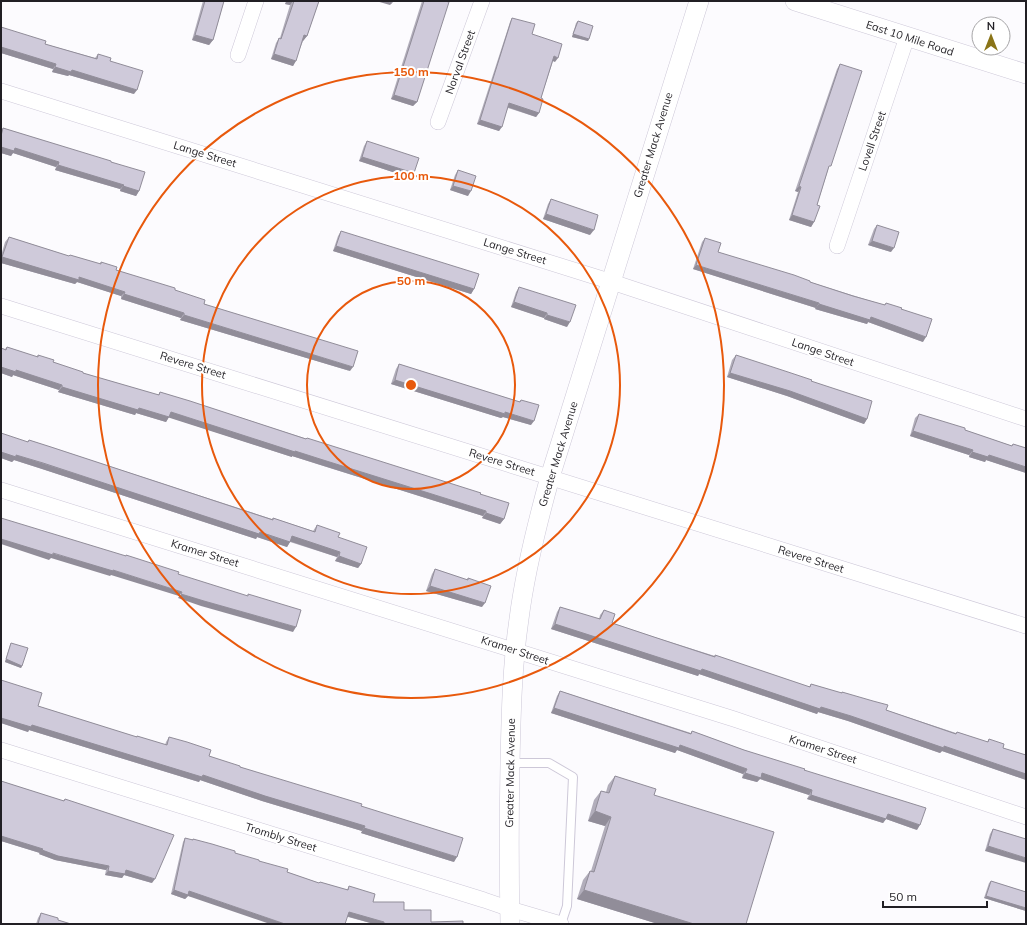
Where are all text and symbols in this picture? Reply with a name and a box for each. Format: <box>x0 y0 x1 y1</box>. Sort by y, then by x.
north arrow <box>971 16 1011 56</box>
street label: East 10 Mile Road <box>864 17 956 59</box>
text: N <box>987 19 995 33</box>
street label: Norval Street <box>442 28 478 96</box>
text: 150 m <box>393 64 429 79</box>
street label: Greater Mack Avenue <box>630 91 676 199</box>
street label: Lovell Street <box>855 109 889 173</box>
street label: Lange Street <box>172 138 238 170</box>
text: 100 m <box>393 168 429 183</box>
street label: Lange Street <box>482 235 548 267</box>
text: 50 m <box>397 273 425 288</box>
street label: Lange Street <box>790 335 856 369</box>
street label: Revere Street <box>158 348 228 382</box>
centre of rings <box>404 378 418 392</box>
street label: Greater Mack Avenue <box>535 400 581 508</box>
street label: Revere Street <box>467 445 537 479</box>
street label: Kramer Street <box>169 536 241 570</box>
street label: Revere Street <box>776 542 846 576</box>
street label: Kramer Street <box>479 632 551 668</box>
street label: Greater Mack Avenue <box>502 718 518 828</box>
street label: Kramer Street <box>787 731 859 767</box>
street label: Trombly Street <box>244 819 319 855</box>
scale bar <box>883 883 987 909</box>
text: 50 m <box>889 889 917 904</box>

